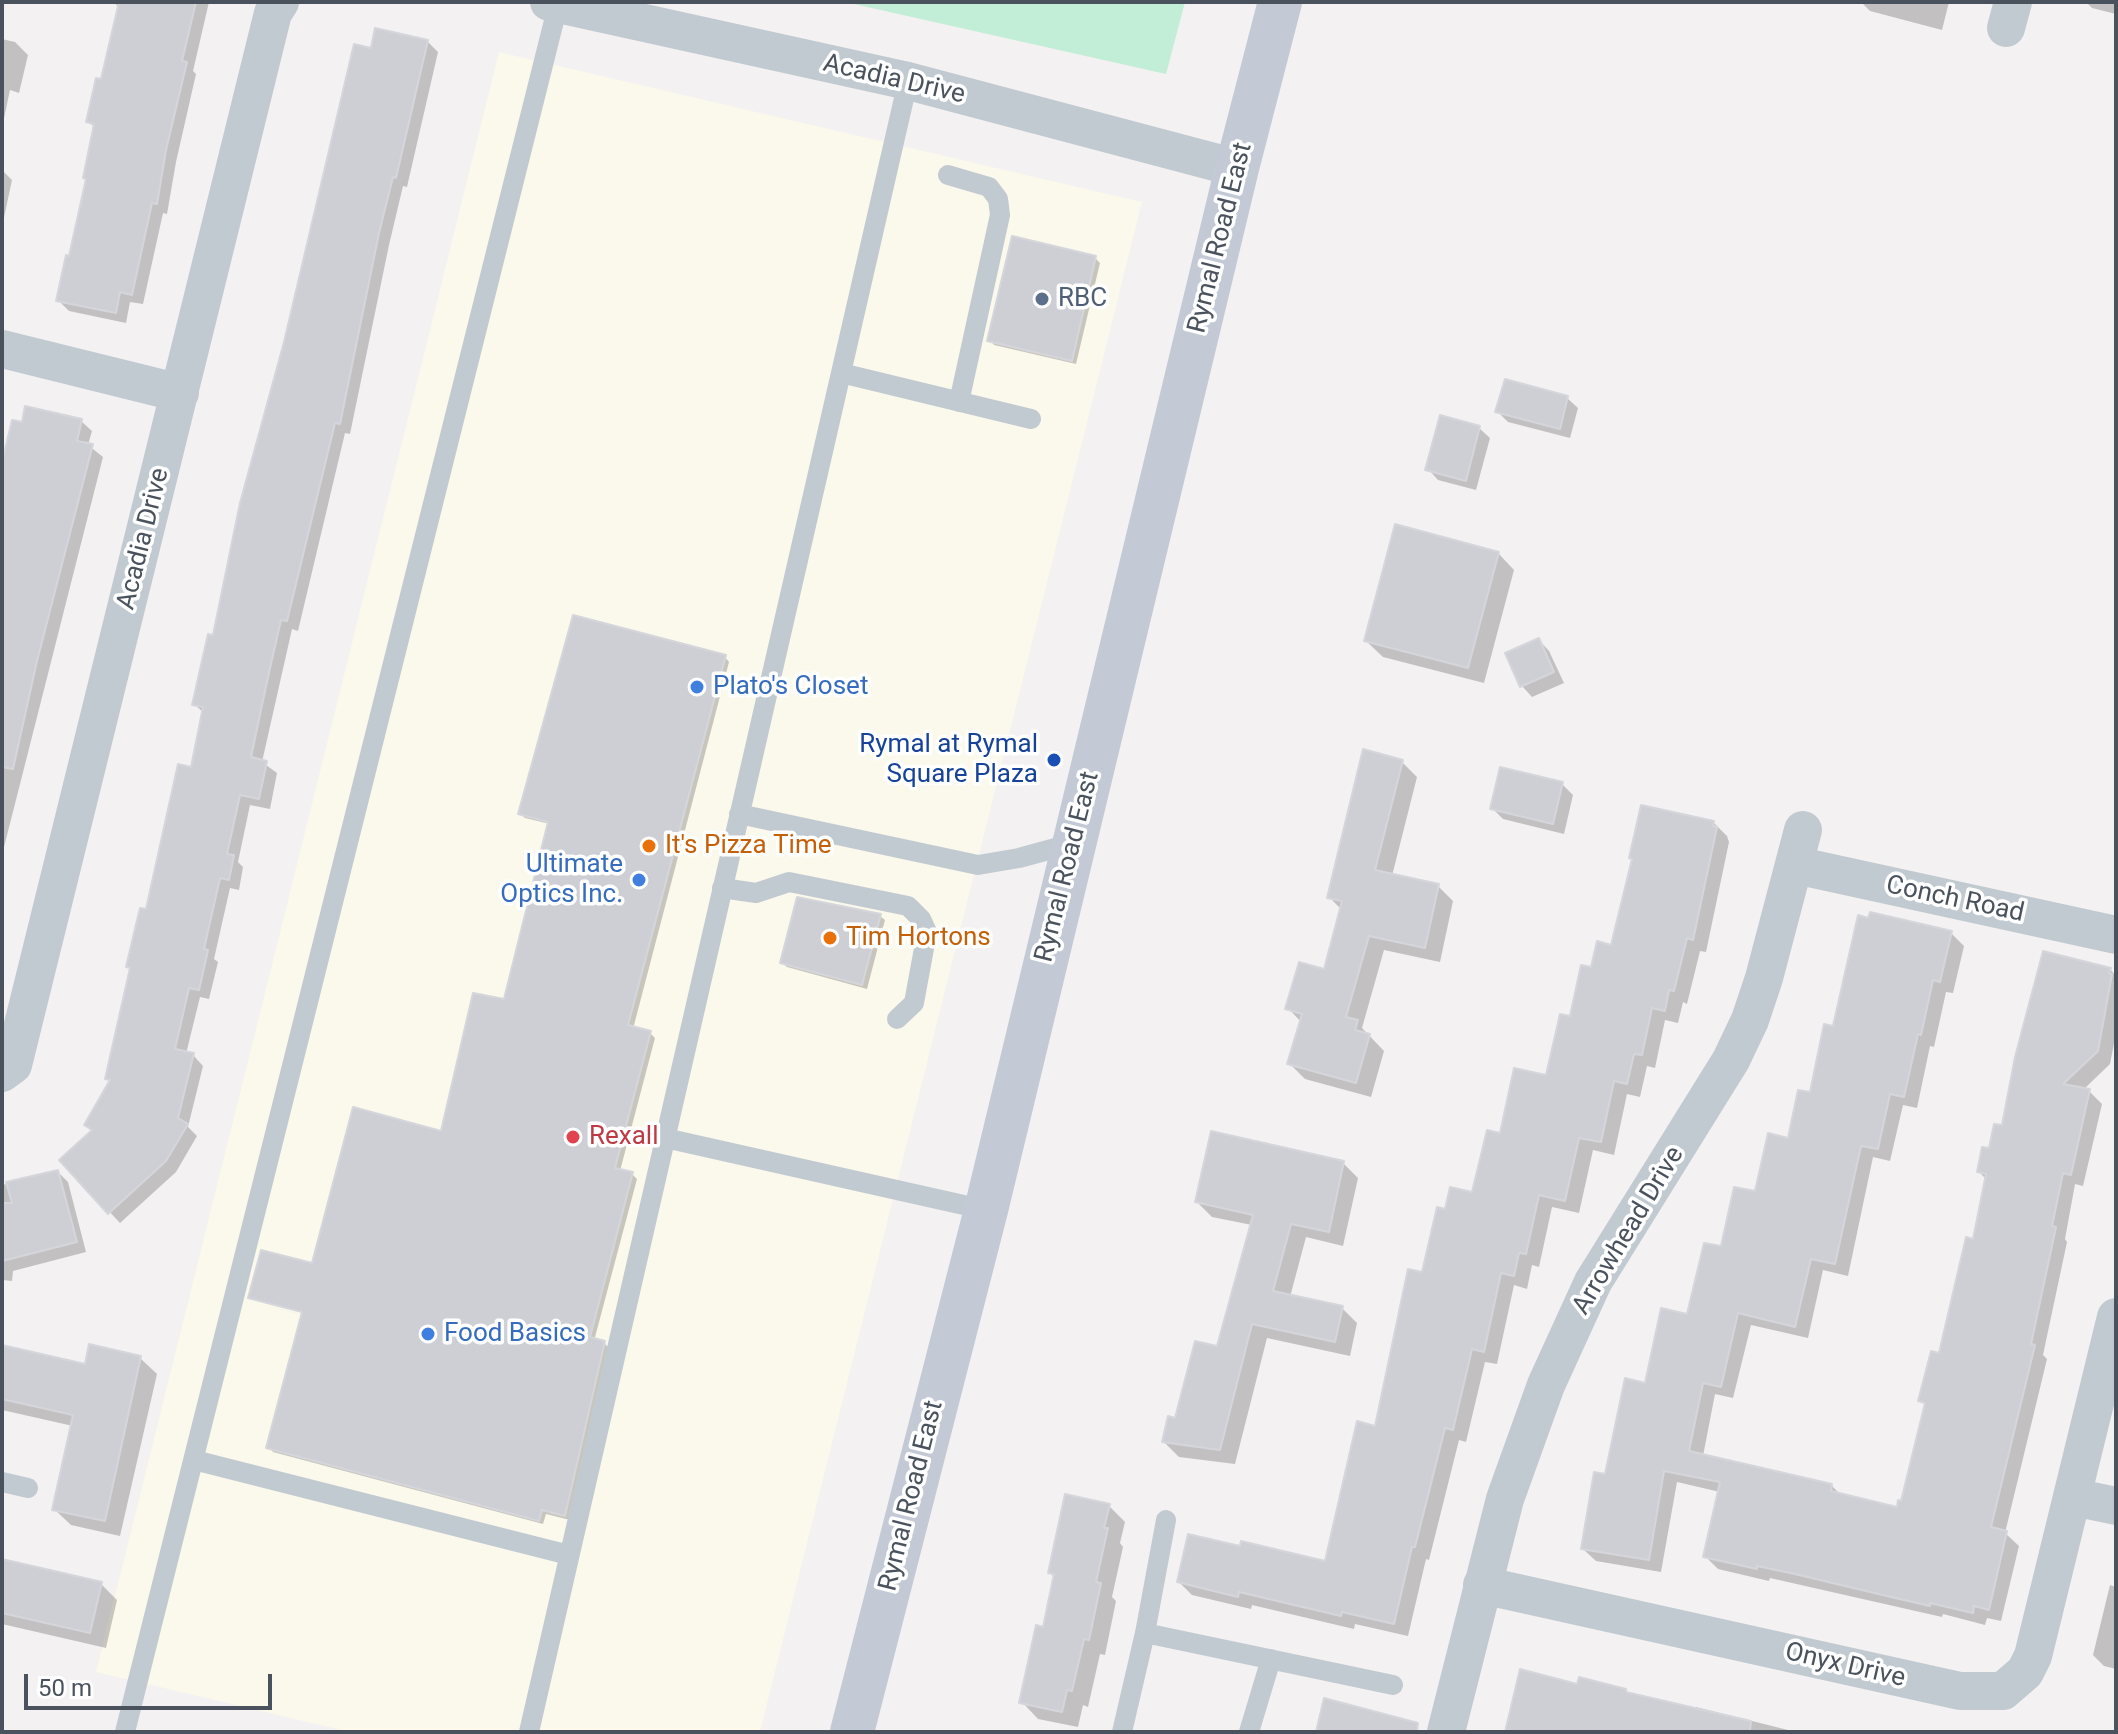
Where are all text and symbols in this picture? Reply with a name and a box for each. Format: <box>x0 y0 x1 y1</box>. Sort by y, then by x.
street label: Acadia Drive <box>820 49 968 111</box>
street label: Rymal Road East <box>1182 140 1260 336</box>
place label: RBC <box>1058 283 1107 315</box>
marker: RBC <box>1033 290 1051 308</box>
street label: Acadia Drive <box>111 465 177 613</box>
place label: Plato's Closet <box>713 671 868 703</box>
marker: Plato's Closet <box>688 678 706 696</box>
place label: Rymal at Rymal Square Plaza <box>859 729 1038 790</box>
marker: Rymal at Rymal Square Plaza <box>1045 751 1063 769</box>
street label: Rymal Road East <box>1029 769 1107 965</box>
place label: It's Pizza Time <box>665 830 832 862</box>
marker: It's Pizza Time <box>640 837 658 855</box>
place label: Ultimate Optics Inc. <box>500 849 623 910</box>
street label: Conch Road <box>1883 870 2027 930</box>
marker: Ultimate Optics Inc. <box>630 871 648 889</box>
place label: Tim Hortons <box>846 922 991 954</box>
marker: Tim Hortons <box>821 929 839 947</box>
place label: Rexall <box>589 1121 658 1153</box>
marker: Rexall <box>564 1128 582 1146</box>
street label: Arrowhead Drive <box>1567 1141 1691 1321</box>
place label: Food Basics <box>444 1318 586 1350</box>
marker: Food Basics <box>419 1325 437 1343</box>
street label: Rymal Road East <box>873 1398 951 1594</box>
street label: Onyx Drive <box>1782 1637 1908 1695</box>
scale bar <box>28 1658 276 1708</box>
text: 50 m <box>38 1674 92 1702</box>

